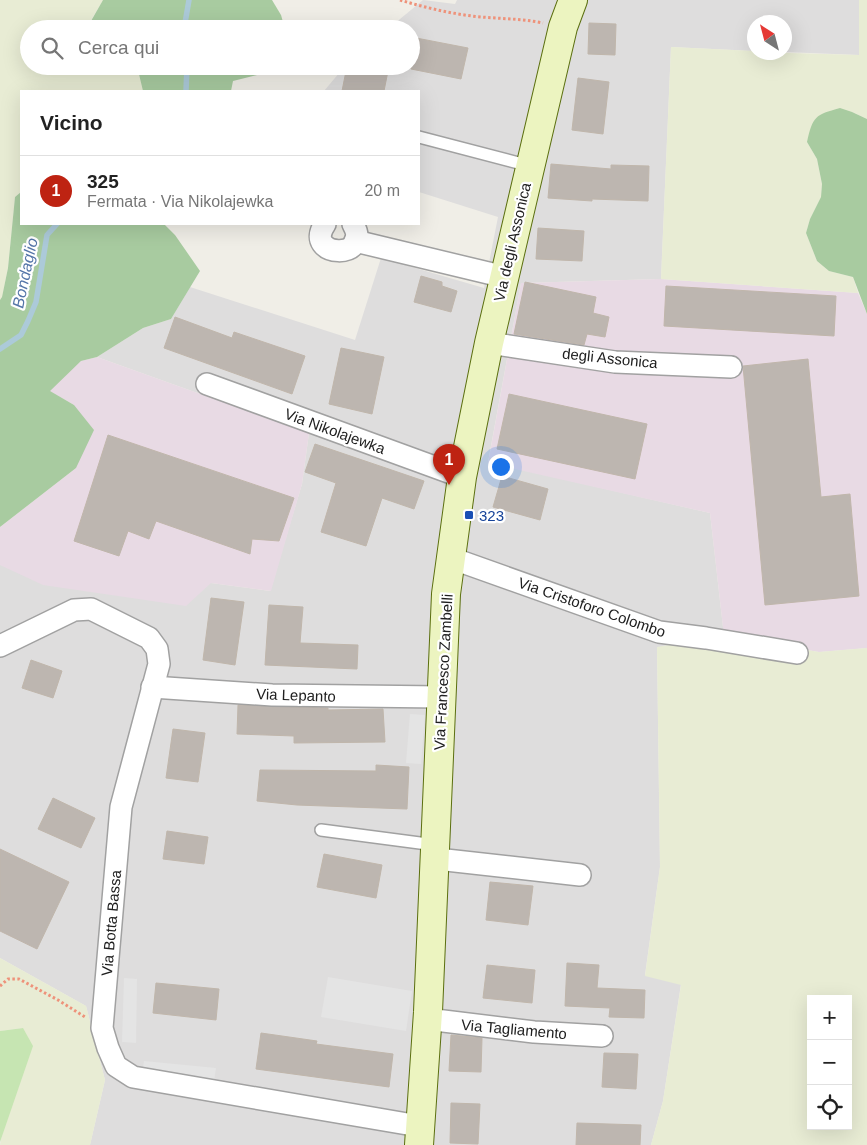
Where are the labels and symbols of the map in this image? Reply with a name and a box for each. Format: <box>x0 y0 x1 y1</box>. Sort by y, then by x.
north arrow <box>747 15 792 60</box>
street label: Via degli Assonica <box>490 180 534 303</box>
water label: Bondaglio <box>9 236 41 310</box>
street label: degli Assonica <box>561 345 659 372</box>
street label: Via Nikolajewka <box>282 405 388 457</box>
pin: 1 <box>433 444 465 485</box>
your location <box>488 454 514 480</box>
place label: 323 <box>479 507 504 524</box>
marker: 323 <box>463 509 475 521</box>
street label: Via Cristoforo Colombo <box>516 574 668 640</box>
street label: Via Francesco Zambelli <box>430 593 456 751</box>
street label: Via Lepanto <box>256 685 336 705</box>
street label: Via Botta Bassa <box>98 869 124 977</box>
street label: Via Tagliamento <box>460 1016 568 1042</box>

